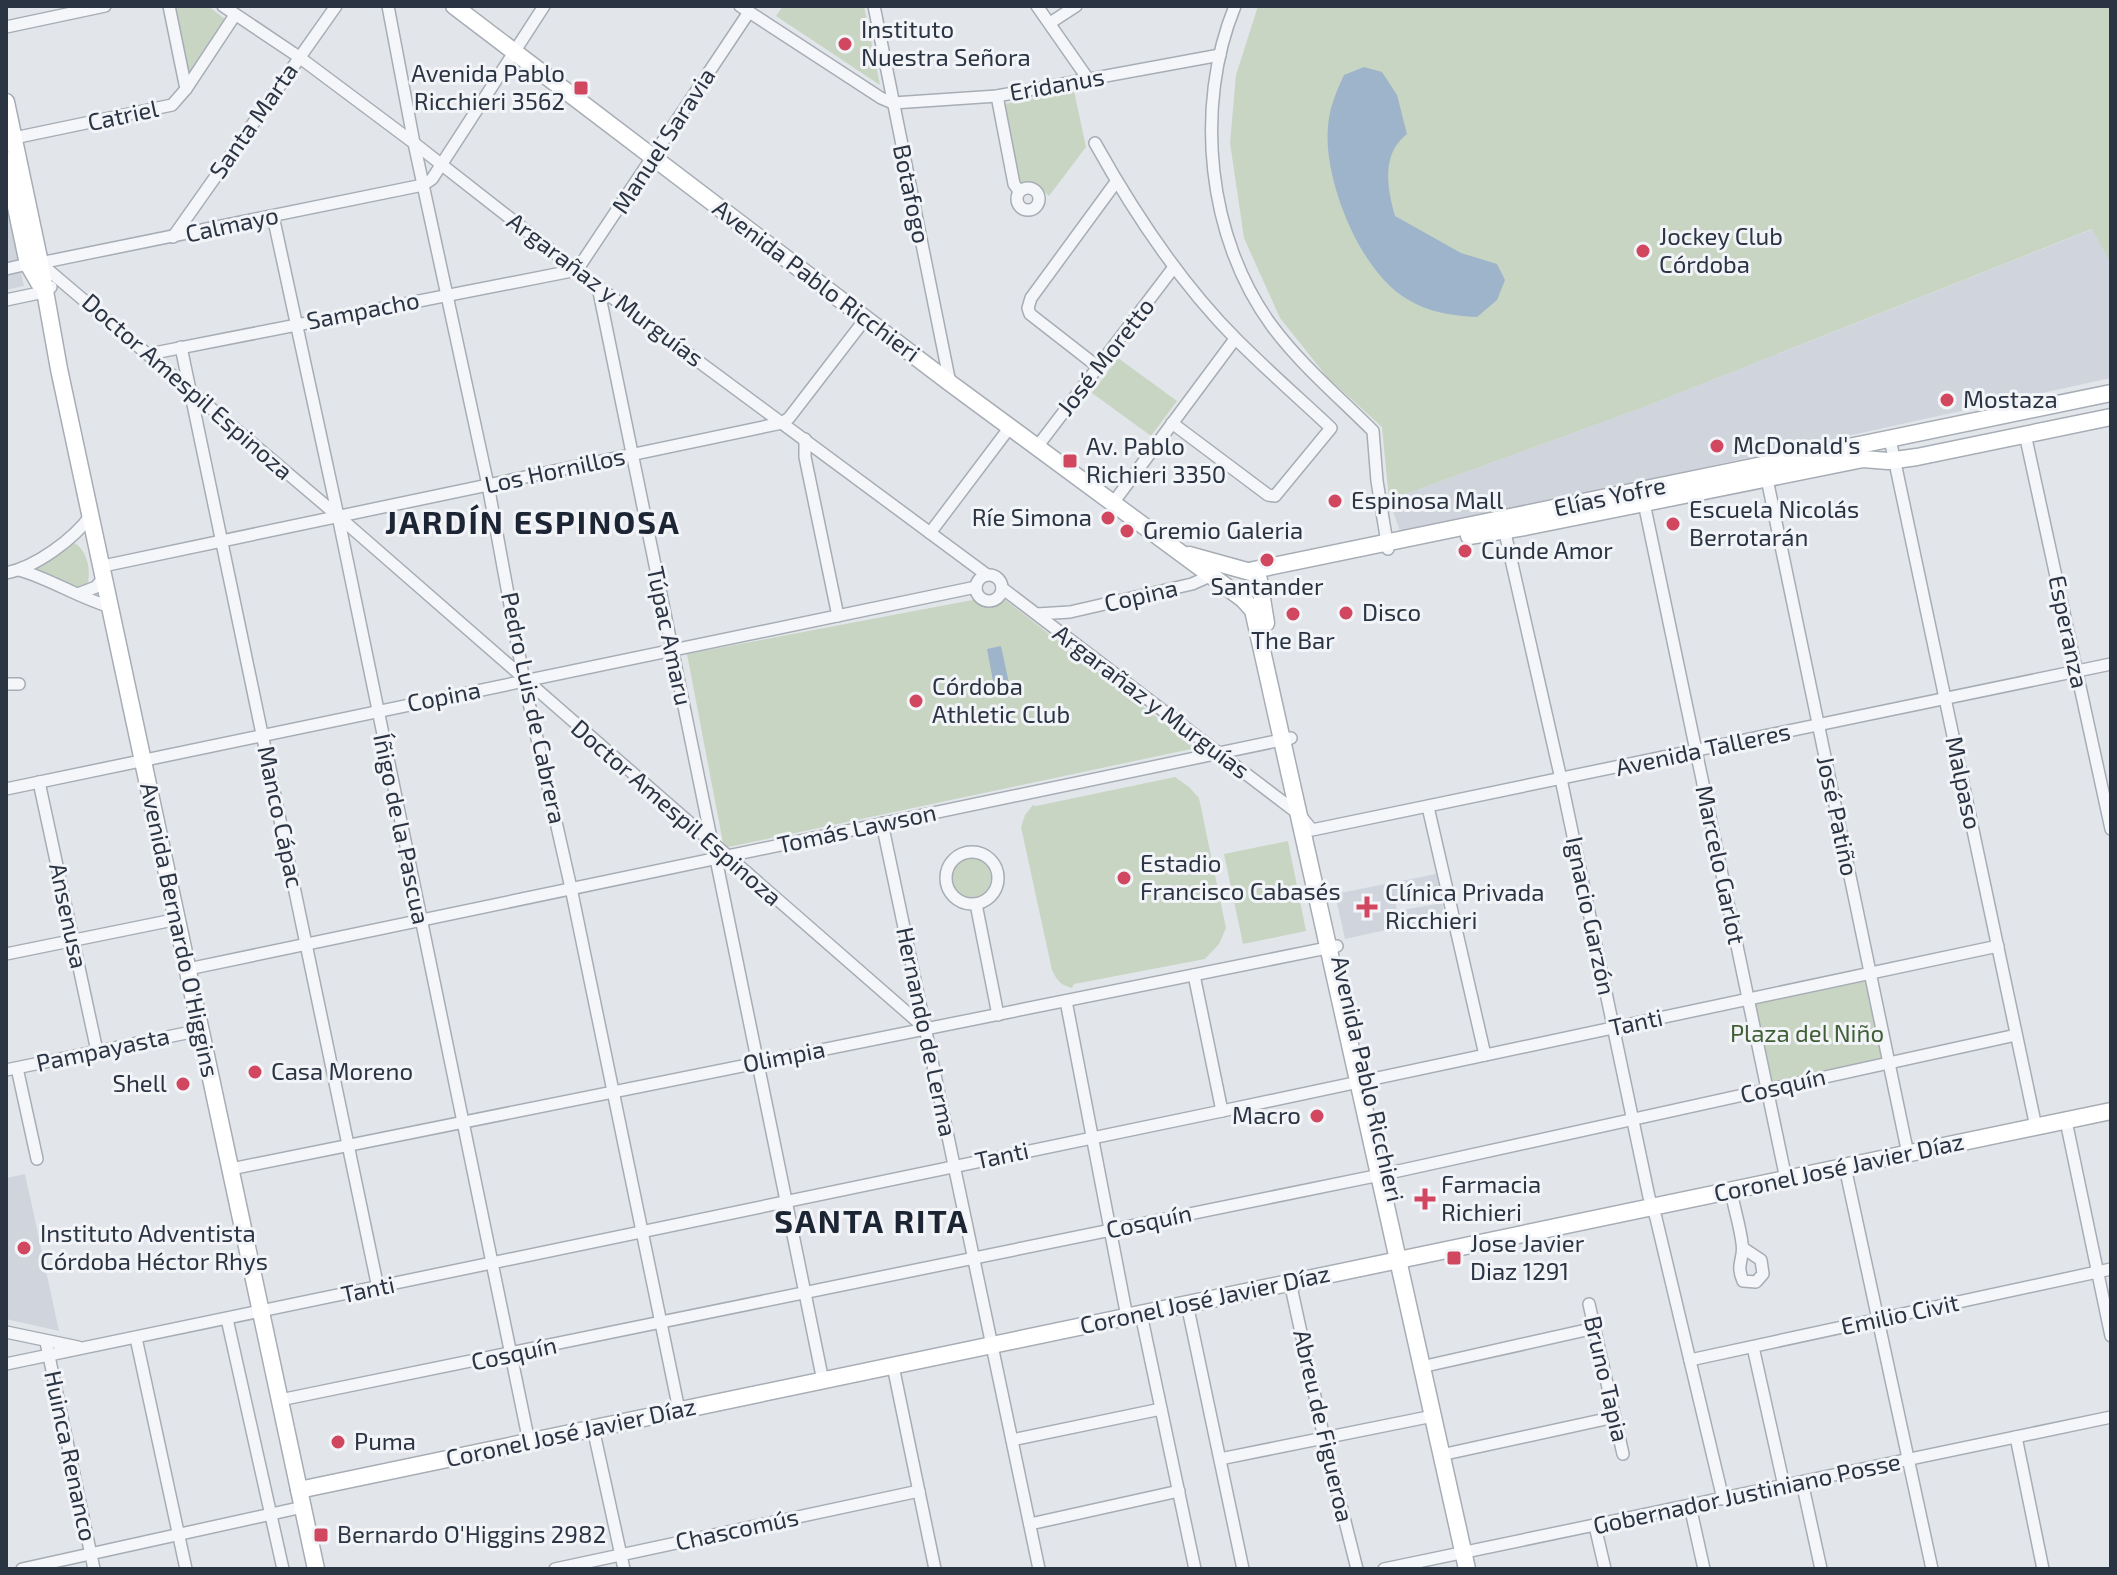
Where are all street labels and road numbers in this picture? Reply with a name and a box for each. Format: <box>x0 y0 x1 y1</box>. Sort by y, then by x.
street label: Santa Marta <box>202 57 303 184</box>
street label: Eridanus <box>1007 61 1106 106</box>
street label: Manuel Saravia <box>605 62 721 218</box>
street label: Catriel <box>85 93 161 136</box>
street label: Botafogo <box>888 142 937 246</box>
street label: Avenida Pablo Ricchieri <box>708 193 926 367</box>
street label: Calmayo <box>183 200 281 248</box>
street label: Argarañaz y Murguías <box>502 206 710 372</box>
street label: Sampacho <box>304 284 421 335</box>
street label: Doctor Amespil Espinoza <box>77 287 299 485</box>
street label: José Moretto <box>1050 292 1160 421</box>
street label: Los Hornillos <box>482 441 628 499</box>
street label: Elías Yofre <box>1551 470 1668 522</box>
street label: Túpac Amaru <box>642 563 699 708</box>
street label: Copina <box>1101 572 1180 617</box>
street label: Esperanza <box>2043 573 2096 691</box>
street label: Pedro Luis de Cabrera <box>496 589 573 826</box>
street label: Argarañaz y Murguías <box>1048 618 1256 784</box>
street label: Copina <box>404 674 483 717</box>
street label: Doctor Amespil Espinoza <box>566 713 788 911</box>
street label: Avenida Talleres <box>1613 716 1793 781</box>
street label: Íñigo de la Pascua <box>368 731 437 927</box>
street label: Malpaso <box>1940 734 1988 832</box>
street label: Manco Cápac <box>252 743 311 890</box>
street label: José Patiño <box>1812 753 1865 878</box>
street label: Avenida Bernardo O'Higgins <box>135 780 226 1080</box>
street label: Marcelo Garlot <box>1690 783 1752 947</box>
street label: Tomás Lawson <box>775 797 939 859</box>
street label: Ignacio Garzón <box>1561 834 1622 998</box>
street label: Ansenusa <box>44 860 95 971</box>
street label: Hernando de Lerma <box>891 924 964 1139</box>
street label: Avenida Pablo Ricchieri <box>1326 953 1411 1204</box>
street label: Tanti <box>1606 1002 1665 1041</box>
street label: Pampayasta <box>33 1020 172 1077</box>
street label: Olimpia <box>740 1033 827 1078</box>
street label: Cosquín <box>1737 1061 1828 1108</box>
street label: Coronel José Javier Díaz <box>1711 1126 1966 1207</box>
street label: Tanti <box>972 1135 1031 1174</box>
street label: Cosquín <box>1103 1197 1194 1244</box>
street label: Coronel José Javier Díaz <box>1077 1258 1332 1339</box>
street label: Tanti <box>338 1269 397 1308</box>
street label: Emilio Civit <box>1838 1287 1961 1340</box>
street label: Bruno Tapia <box>1579 1313 1636 1445</box>
street label: Abreu de Figueroa <box>1288 1327 1361 1525</box>
street label: Cosquín <box>468 1329 559 1376</box>
street label: Huinca Renanco <box>39 1368 104 1544</box>
street label: Coronel José Javier Díaz <box>443 1391 698 1472</box>
street label: Gobernador Justiniano Posse <box>1590 1446 1903 1539</box>
street label: Chascomús <box>673 1501 801 1556</box>

